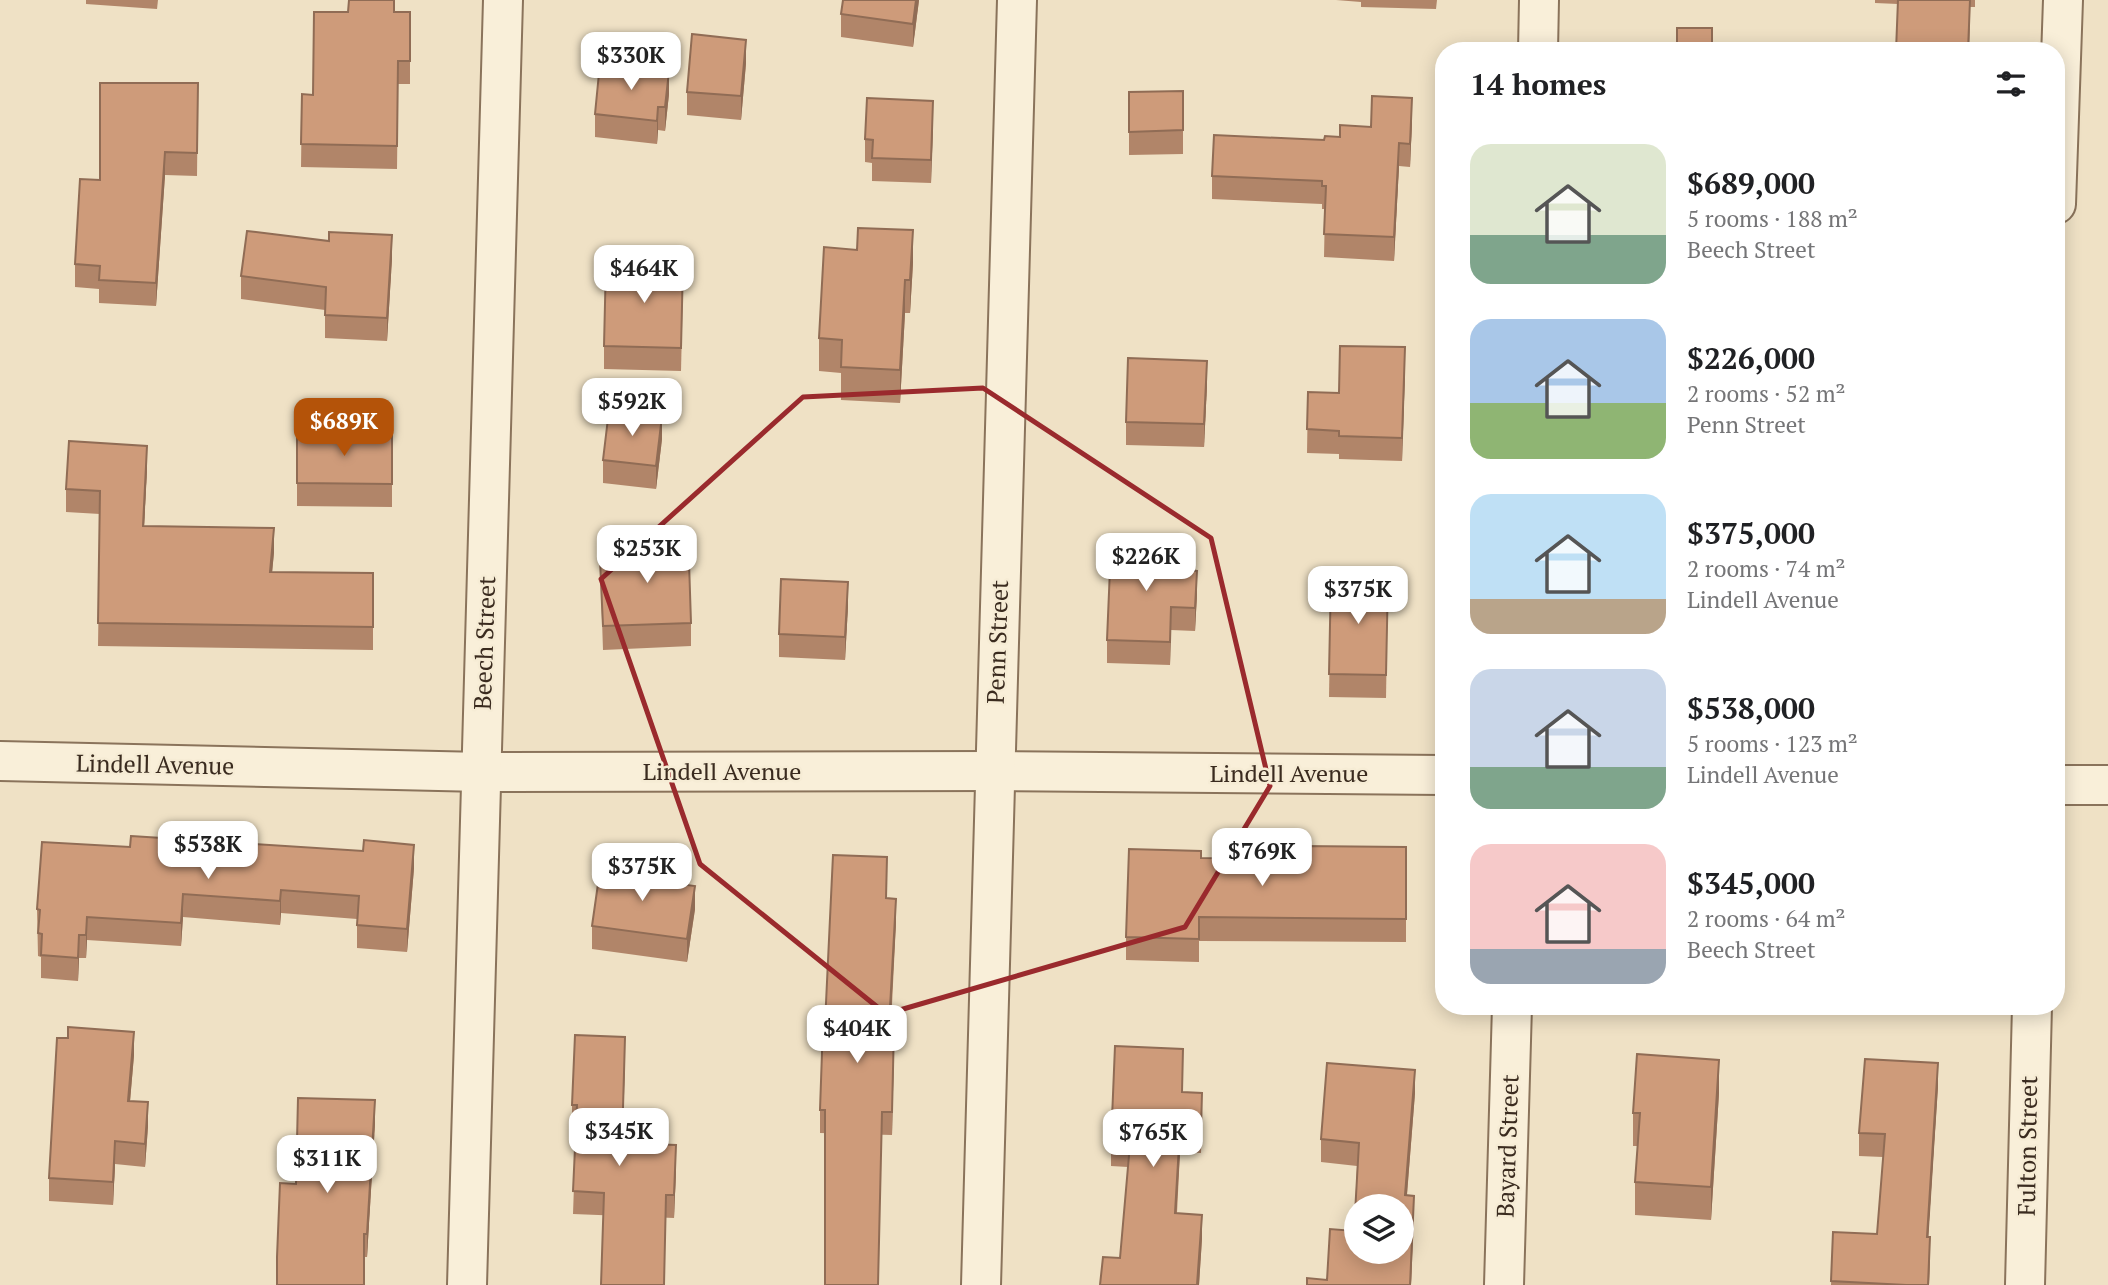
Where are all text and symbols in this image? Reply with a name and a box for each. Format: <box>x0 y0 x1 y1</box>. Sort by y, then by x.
pin: $330K <box>582 32 680 92</box>
text: $330K <box>597 39 665 70</box>
text: 14 homes <box>1470 64 1606 104</box>
icon: filters <box>1992 65 2030 103</box>
text: $689,000 <box>1687 163 1815 203</box>
icon: home <box>1526 172 1610 256</box>
text: 5 rooms · 188 m² <box>1687 203 1858 234</box>
text: Beech Street <box>1687 234 1815 265</box>
pin: $464K <box>595 246 693 305</box>
text: $464K <box>610 252 678 283</box>
text: $226,000 <box>1687 338 1815 378</box>
icon: home <box>1526 347 1610 431</box>
pin: $592K <box>583 378 681 438</box>
text: 2 rooms · 52 m² <box>1687 378 1846 409</box>
text: $592K <box>598 385 666 416</box>
pin: $689K <box>295 398 393 458</box>
text: $689K <box>310 405 378 436</box>
text: Penn Street <box>1687 409 1806 440</box>
text: $375,000 <box>1687 513 1815 553</box>
icon: home <box>1526 522 1610 606</box>
pin: $253K <box>598 526 696 585</box>
text: $253K <box>613 532 681 563</box>
pin: $226K <box>1097 534 1195 593</box>
text: $226K <box>1112 540 1180 571</box>
text: 2 rooms · 74 m² <box>1687 553 1846 584</box>
pin: $375K <box>1309 566 1407 626</box>
text: $375K <box>1324 573 1392 604</box>
street label: Beech Street <box>466 575 502 711</box>
street label: Penn Street <box>979 579 1015 705</box>
text: Lindell Avenue <box>1687 584 1839 615</box>
text: $538,000 <box>1687 688 1815 728</box>
icon: home <box>1526 697 1610 781</box>
text: 5 rooms · 123 m² <box>1687 728 1858 759</box>
street label: Lindell Avenue <box>76 747 235 781</box>
street label: Lindell Avenue <box>643 755 801 787</box>
street label: Lindell Avenue <box>1210 757 1368 789</box>
text: Lindell Avenue <box>1687 759 1839 790</box>
pin: $538K <box>159 822 257 881</box>
text: $538K <box>174 828 242 859</box>
pin: $769K <box>1213 828 1311 888</box>
text: $769K <box>1228 835 1296 866</box>
pin: $375K <box>593 844 691 903</box>
text: $375K <box>608 850 676 881</box>
text: $345,000 <box>1687 863 1815 903</box>
icon: home <box>1526 872 1610 956</box>
text: 2 rooms · 64 m² <box>1687 903 1846 934</box>
text: Beech Street <box>1687 934 1815 965</box>
pin: $404K <box>808 1006 906 1065</box>
text: $404K <box>823 1012 891 1043</box>
street label: Bayard Street <box>1489 1074 1525 1218</box>
street label: Fulton Street <box>2010 1075 2044 1216</box>
pin: $345K <box>570 1108 668 1168</box>
pin: $765K <box>1104 1110 1202 1169</box>
text: $345K <box>585 1115 653 1146</box>
text: $765K <box>1119 1116 1187 1147</box>
pin: $311K <box>278 1136 376 1195</box>
text: $311K <box>293 1142 361 1173</box>
map controls <box>1344 1194 1414 1264</box>
button: layers <box>1344 1194 1414 1264</box>

